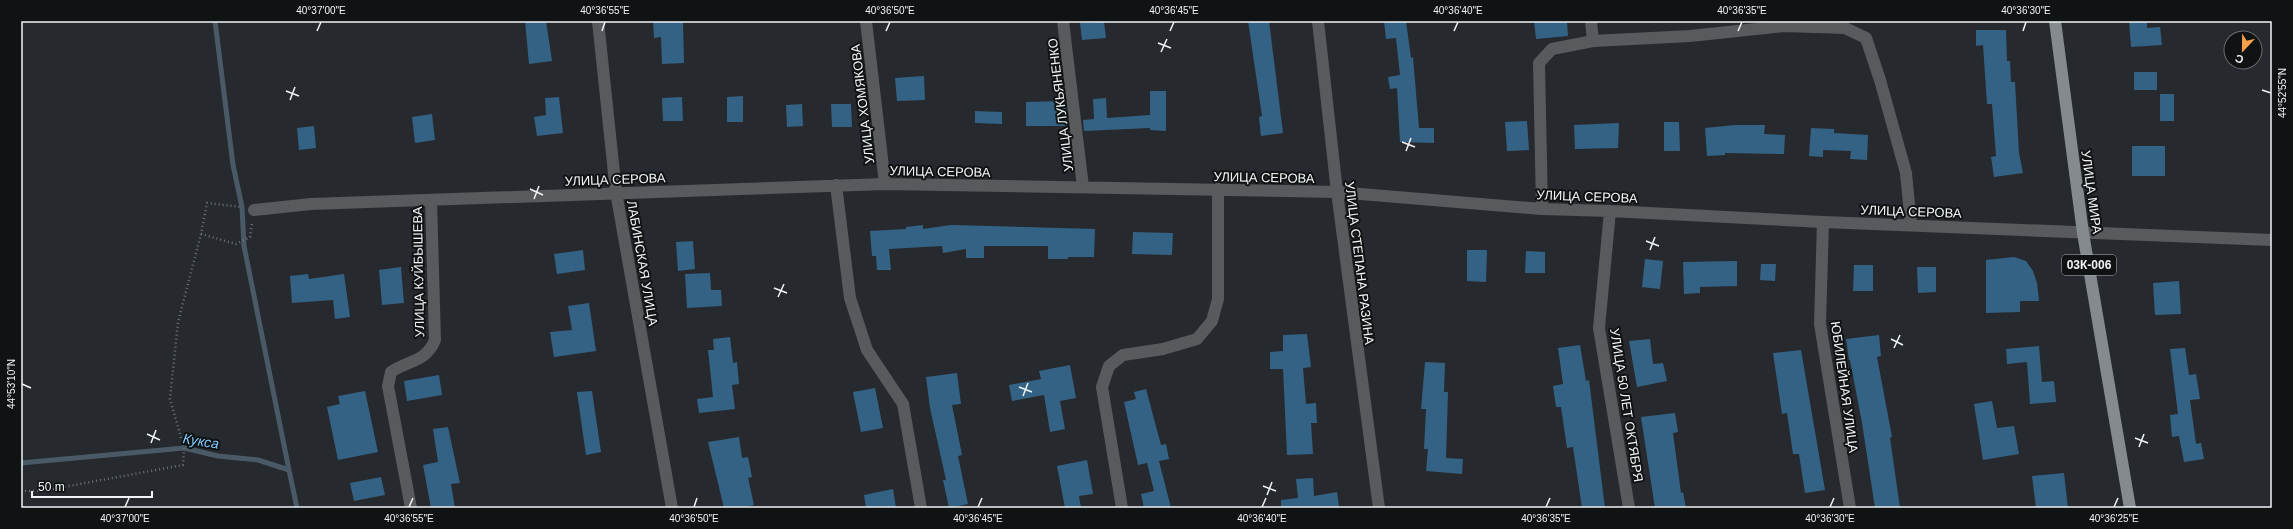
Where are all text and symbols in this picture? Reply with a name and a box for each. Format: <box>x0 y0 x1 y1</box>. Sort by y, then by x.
text: 40°37'00"E <box>296 5 346 16</box>
text: 40°36'55"E <box>580 5 630 16</box>
text: 40°36'50"E <box>865 5 915 16</box>
text: 40°36'45"E <box>1149 5 1199 16</box>
text: 40°36'40"E <box>1433 5 1483 16</box>
text: 40°36'35"E <box>1717 5 1767 16</box>
text: 40°36'30"E <box>2001 5 2051 16</box>
north arrow <box>2223 30 2263 70</box>
street label: УЛИЦА ЛУКЬЯНЕНКО <box>1045 37 1076 173</box>
street label: УЛИЦА ХОМЯКОВА <box>848 43 877 165</box>
text: С <box>2233 52 2245 66</box>
text: 44°52'55"N <box>2277 68 2288 118</box>
street label: УЛИЦА МИРА <box>2078 149 2105 235</box>
street label: УЛИЦА СЕРОВА <box>889 163 991 180</box>
street label: УЛИЦА СЕРОВА <box>1213 169 1315 186</box>
street label: УЛИЦА СЕРОВА <box>564 170 666 189</box>
street label: УЛИЦА СТЕПАНА РАЗИНА <box>1342 181 1377 346</box>
street label: УЛИЦА СЕРОВА <box>1536 187 1638 206</box>
street label: ЛАБИНСКАЯ УЛИЦА <box>624 199 661 327</box>
street label: УЛИЦА СЕРОВА <box>1860 202 1962 221</box>
street label: УЛИЦА КУЙБЫШЕВА <box>410 206 427 337</box>
road number: 03К-006 <box>2062 255 2116 275</box>
street label: ЮБИЛЕЙНАЯ УЛИЦА <box>1828 320 1861 454</box>
street label: УЛИЦА 50 ЛЕТ ОКТЯБРЯ <box>1607 327 1646 483</box>
text: 44°53'10"N <box>6 359 17 409</box>
water label: Кукса <box>182 430 220 452</box>
scale bar <box>32 473 152 499</box>
text: 50 m <box>38 480 65 494</box>
text: 40°37'00"E <box>100 513 150 524</box>
text: 40°36'55"E <box>384 513 434 524</box>
text: 40°36'50"E <box>669 513 719 524</box>
text: 40°36'45"E <box>953 513 1003 524</box>
text: 40°36'40"E <box>1237 513 1287 524</box>
text: 40°36'35"E <box>1521 513 1571 524</box>
text: 40°36'30"E <box>1805 513 1855 524</box>
text: 40°36'25"E <box>2089 513 2139 524</box>

